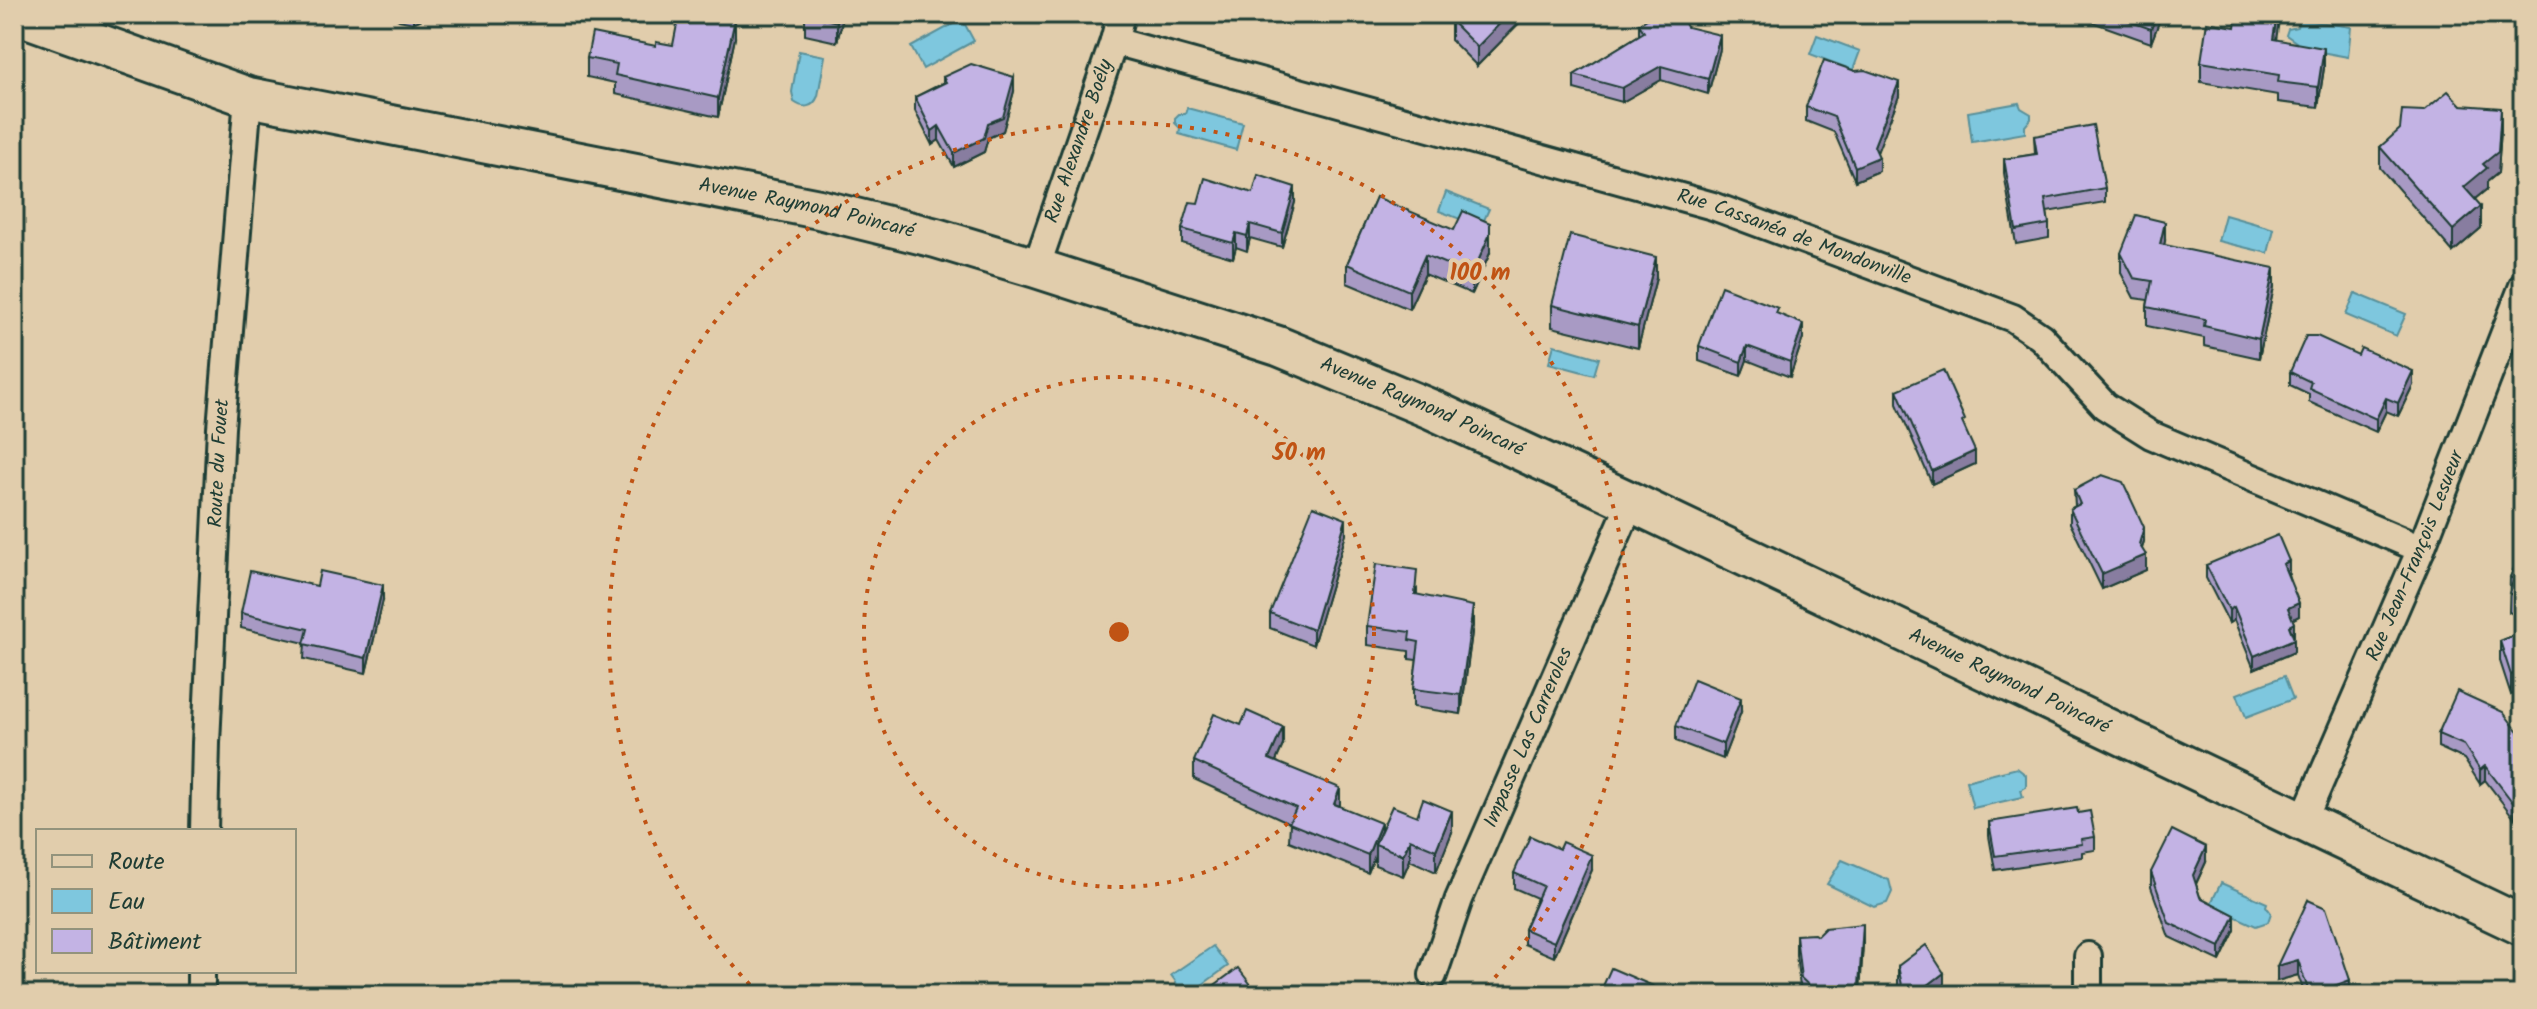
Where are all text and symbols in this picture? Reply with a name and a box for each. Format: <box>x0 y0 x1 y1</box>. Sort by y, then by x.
street label: Rue Alexandre Boély <box>1037 54 1123 228</box>
street label: Avenue Raymond Poincaré <box>696 170 919 248</box>
street label: Rue Cassanéa de Mondonville <box>1673 181 1916 295</box>
text: 100 m <box>1450 254 1510 293</box>
street label: Avenue Raymond Poincaré <box>1315 349 1531 467</box>
street label: Route du Fouet <box>200 398 239 528</box>
text: 50 m <box>1271 434 1326 473</box>
street label: Rue Jean-François Lesueur <box>2358 445 2474 667</box>
centre of rings <box>1105 618 1133 646</box>
street label: Avenue Raymond Poincaré <box>1903 620 2116 744</box>
street label: Impasse Las Carreroles <box>1476 642 1582 833</box>
legend <box>36 829 296 973</box>
text: Route <box>108 843 165 882</box>
text: Eau <box>108 883 145 922</box>
text: Bâtiment <box>108 923 202 962</box>

